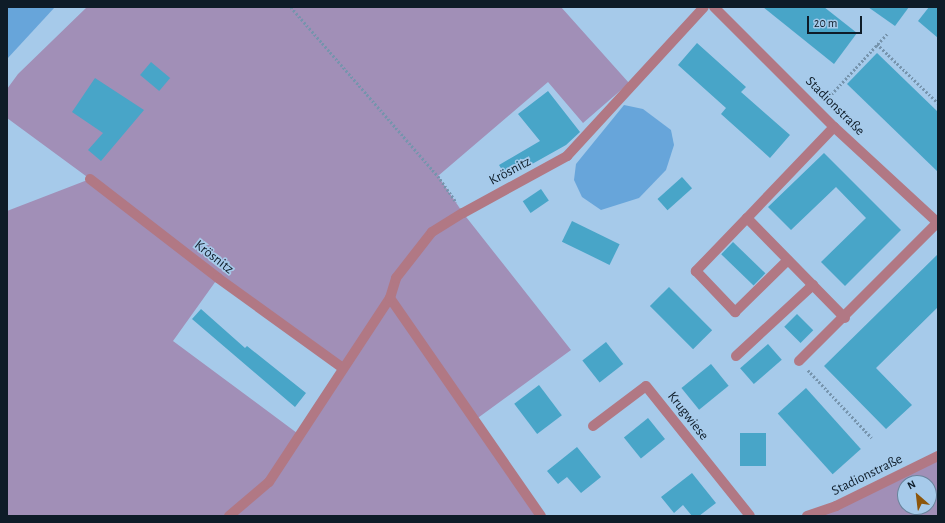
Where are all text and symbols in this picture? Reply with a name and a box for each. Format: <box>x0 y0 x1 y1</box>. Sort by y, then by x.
scale bar <box>809 8 864 34</box>
text: 20 m <box>814 17 837 29</box>
street label: Stadionstraße <box>802 73 868 139</box>
street label: Krösnitz <box>486 153 534 189</box>
street label: Krösnitz <box>191 237 237 277</box>
street label: Krugwiese <box>664 388 712 444</box>
street label: Stadionstraße <box>829 451 905 499</box>
north arrow <box>897 475 937 515</box>
text: N <box>906 478 918 491</box>

